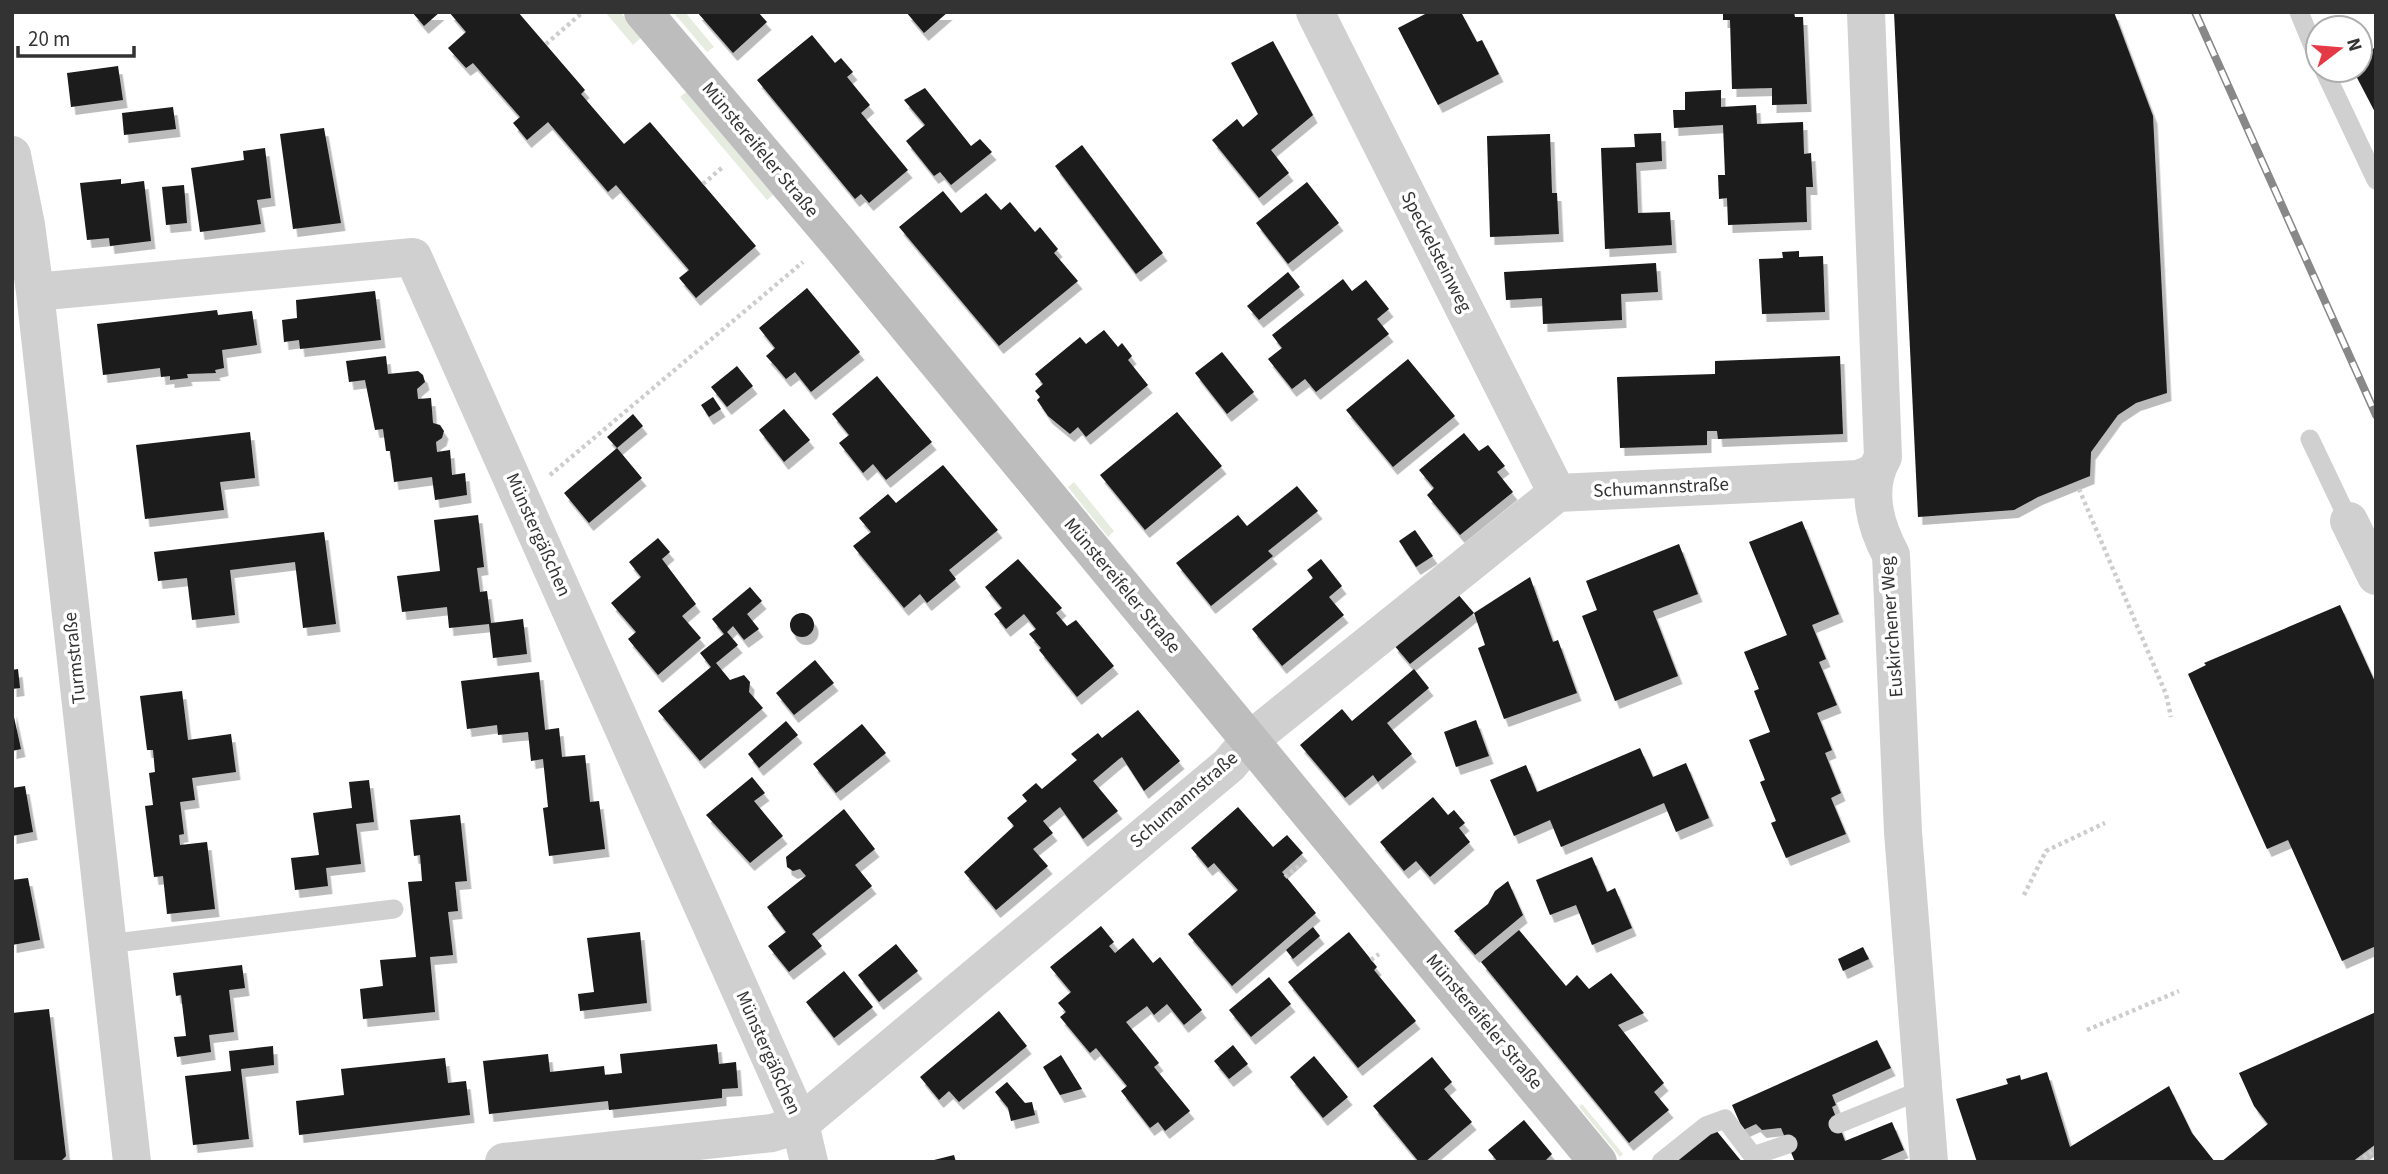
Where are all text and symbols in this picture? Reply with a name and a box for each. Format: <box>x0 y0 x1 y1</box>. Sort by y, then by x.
scale bar <box>18 14 133 58</box>
north arrow <box>2304 14 2374 84</box>
text: 20 m <box>28 24 70 54</box>
text: N <box>2339 35 2369 55</box>
street label: Münstereifeler Straße <box>695 76 825 224</box>
street label: Speckelsteinweg <box>1394 187 1478 318</box>
street label: Münstergäßchen <box>499 469 577 601</box>
street label: Schumannstraße <box>1593 471 1729 505</box>
street label: Münstereifeler Straße <box>1057 512 1187 660</box>
street label: Euskirchener Weg <box>1874 555 1910 698</box>
street label: Turmstraße <box>57 611 93 705</box>
street label: Schumannstraße <box>1124 745 1244 855</box>
street label: Münstereifeler Straße <box>1419 948 1549 1096</box>
street label: Münstergäßchen <box>729 987 807 1119</box>

